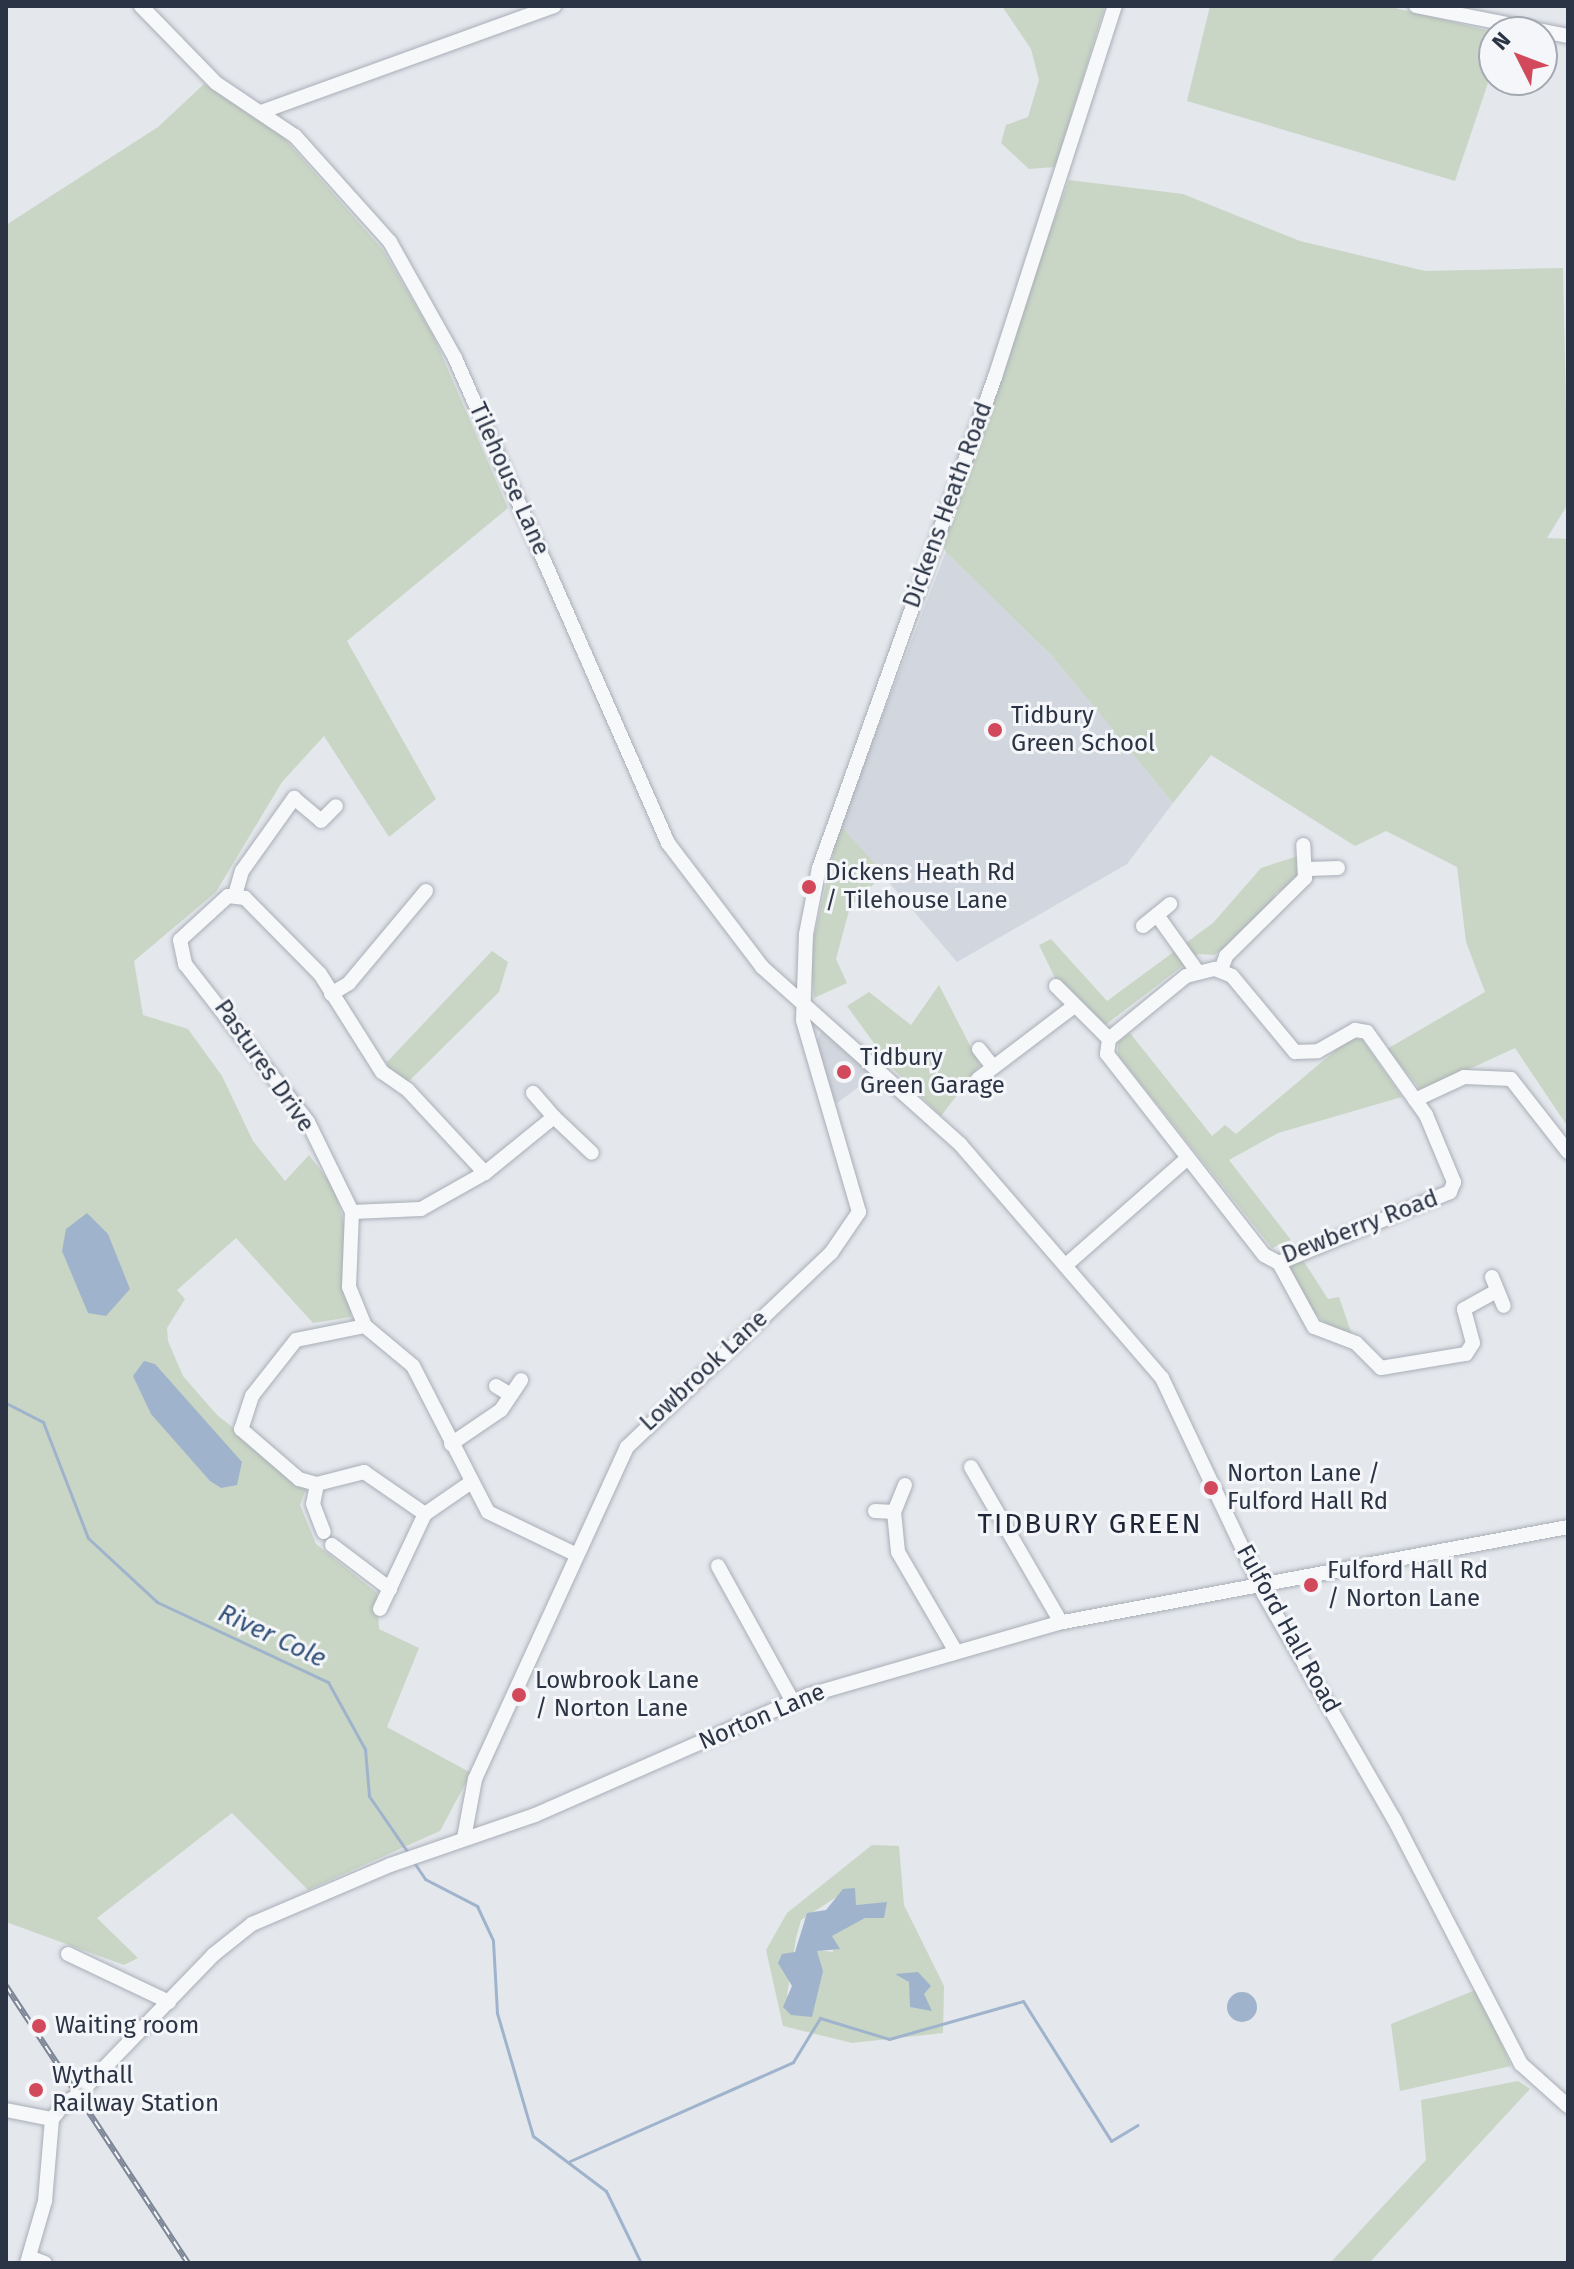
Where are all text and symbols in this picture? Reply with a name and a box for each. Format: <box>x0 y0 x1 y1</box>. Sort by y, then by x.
north arrow <box>1478 16 1558 96</box>
text: N <box>1486 26 1516 55</box>
street label: Tilehouse Lane <box>463 398 555 560</box>
street label: Dickens Heath Road <box>897 398 999 612</box>
place label: Tidbury Green School <box>1011 702 1155 758</box>
marker: Tidbury Green School <box>986 721 1004 739</box>
place label: Dickens Heath Rd / Tilehouse Lane <box>825 859 1015 915</box>
marker: Dickens Heath Rd / Tilehouse Lane <box>800 878 818 896</box>
street label: Pastures Drive <box>208 994 320 1138</box>
place label: Tidbury Green Garage <box>860 1044 1005 1100</box>
marker: Tidbury Green Garage <box>835 1063 853 1081</box>
street label: Dewberry Road <box>1278 1184 1442 1270</box>
street label: Lowbrook Lane <box>634 1305 774 1437</box>
place label: Norton Lane / Fulford Hall Rd <box>1227 1460 1388 1516</box>
marker: Norton Lane / Fulford Hall Rd <box>1202 1479 1220 1497</box>
district label: TIDBURY GREEN <box>977 1507 1203 1541</box>
street label: Fulford Hall Road <box>1230 1540 1346 1718</box>
place label: Fulford Hall Rd / Norton Lane <box>1327 1557 1488 1613</box>
marker: Fulford Hall Rd / Norton Lane <box>1302 1576 1320 1594</box>
water label: River Cole <box>213 1598 331 1674</box>
place label: Lowbrook Lane / Norton Lane <box>535 1667 699 1723</box>
street label: Norton Lane <box>695 1678 829 1756</box>
marker: Lowbrook Lane / Norton Lane <box>510 1686 528 1704</box>
place label: Waiting room <box>55 2012 199 2040</box>
marker: Waiting room <box>30 2017 48 2035</box>
place label: Wythall Railway Station <box>52 2062 219 2118</box>
marker: Wythall Railway Station <box>27 2081 45 2099</box>

